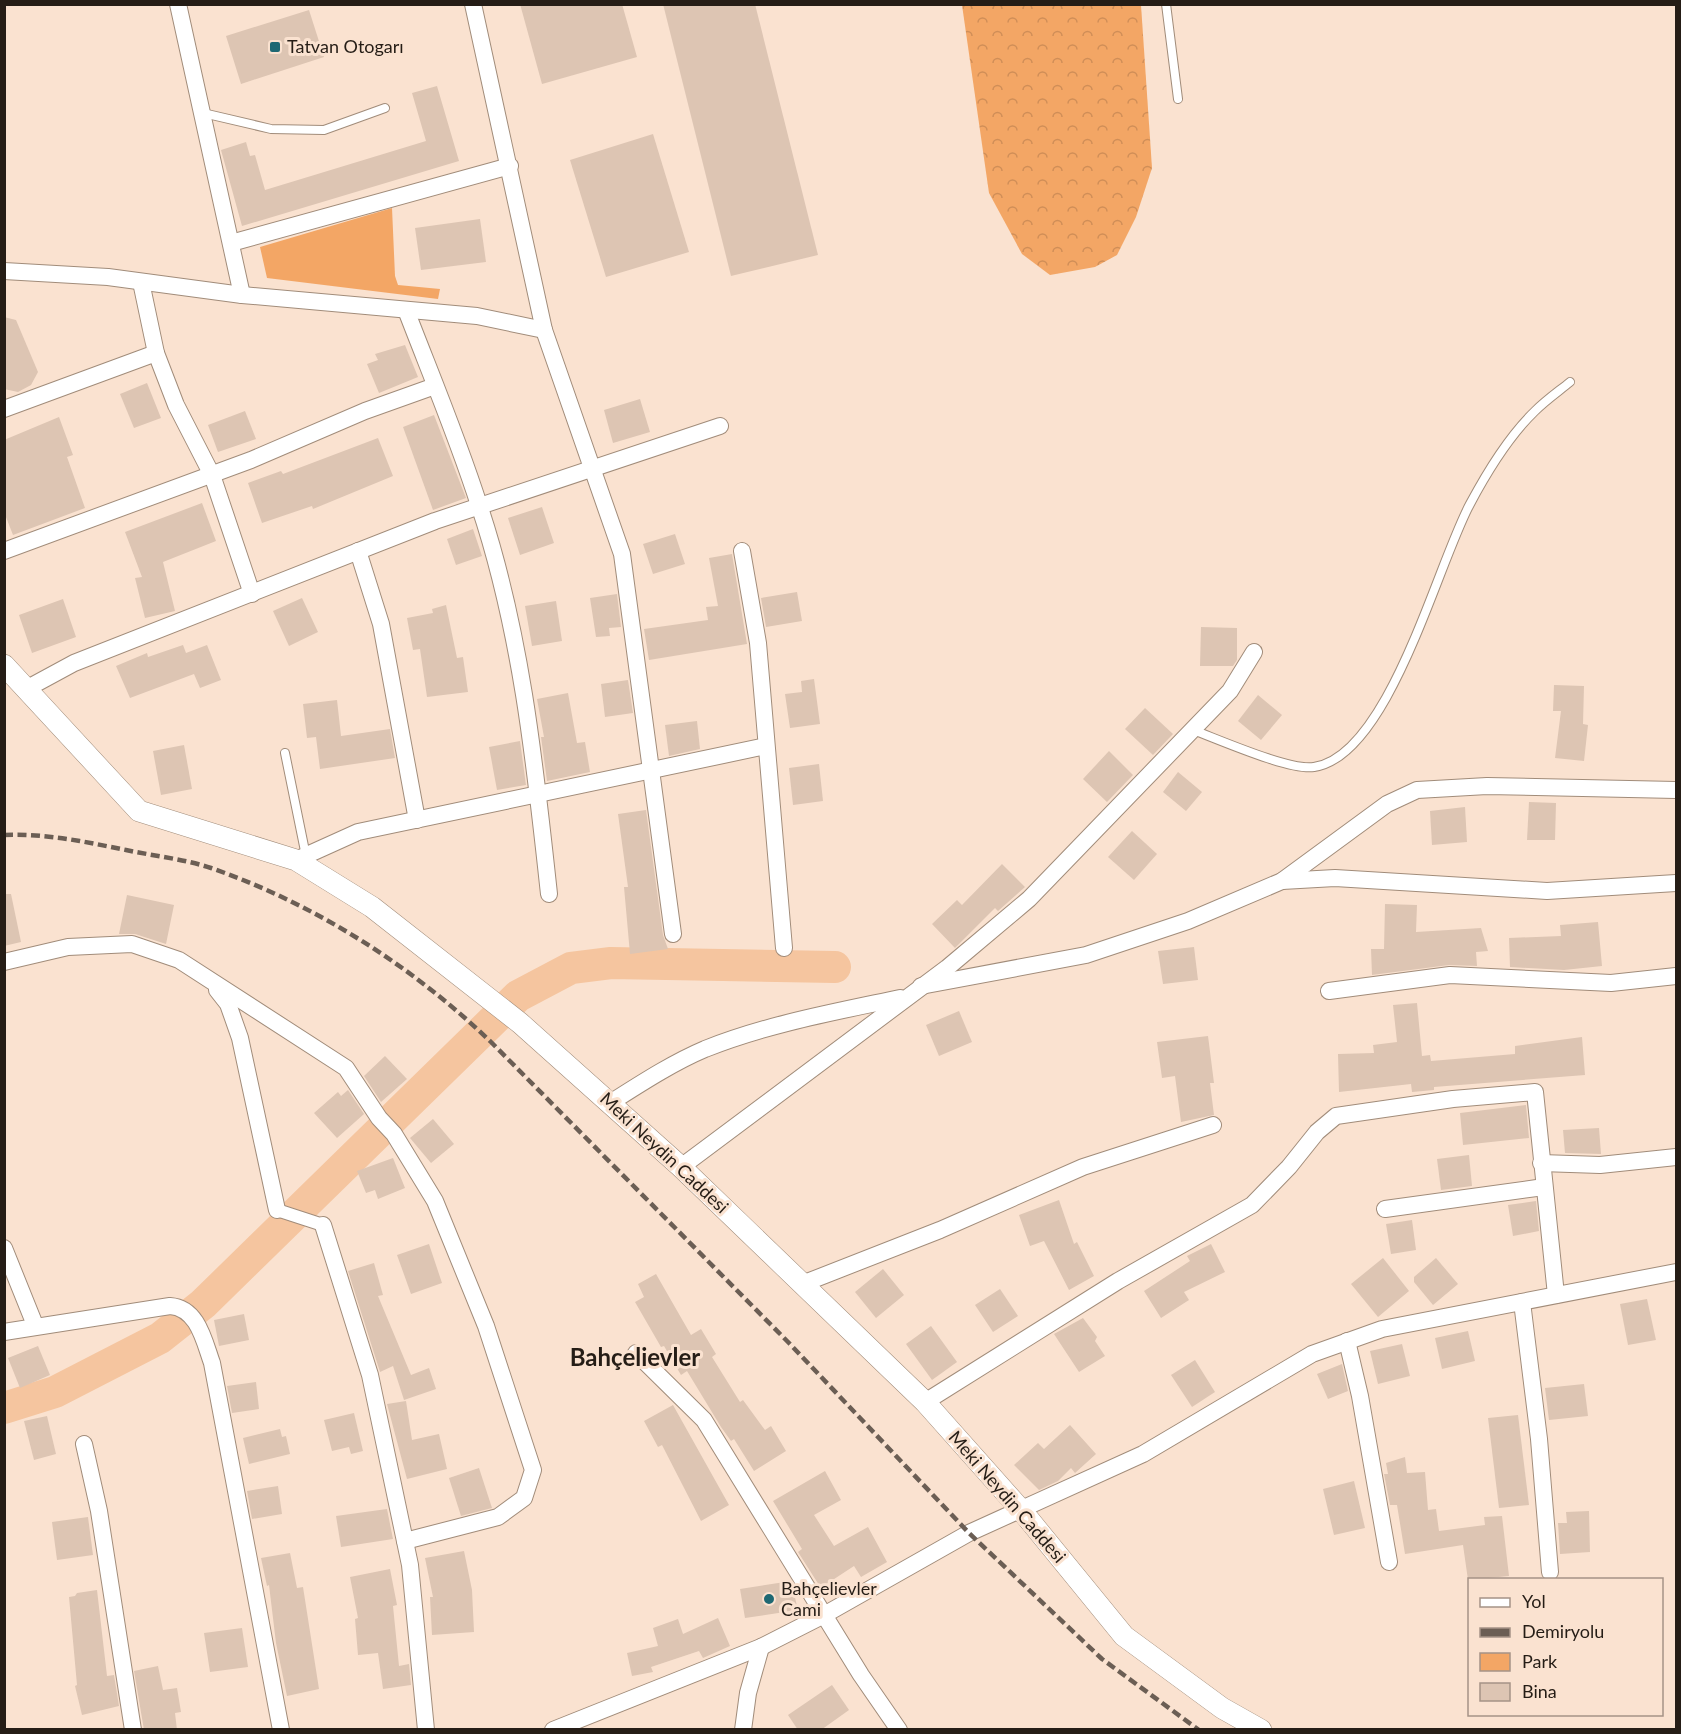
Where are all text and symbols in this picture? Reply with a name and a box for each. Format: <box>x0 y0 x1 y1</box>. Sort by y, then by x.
place label: Tatvan Otogarı <box>287 35 404 57</box>
marker: Tatvan Otogarı <box>268 40 282 54</box>
street label: Meki Neydin Caddesi <box>596 1087 733 1217</box>
district label: Bahçelievler <box>570 1342 700 1371</box>
street label: Meki Neydin Caddesi <box>944 1426 1071 1567</box>
place label: Bahçelievler Cami <box>781 1577 877 1620</box>
legend <box>1468 1578 1663 1716</box>
text: Yol <box>1522 1590 1546 1612</box>
marker: Bahçelievler Cami <box>762 1592 776 1606</box>
text: Demiryolu <box>1522 1620 1604 1642</box>
text: Park <box>1522 1650 1558 1672</box>
text: Bina <box>1522 1680 1557 1702</box>

